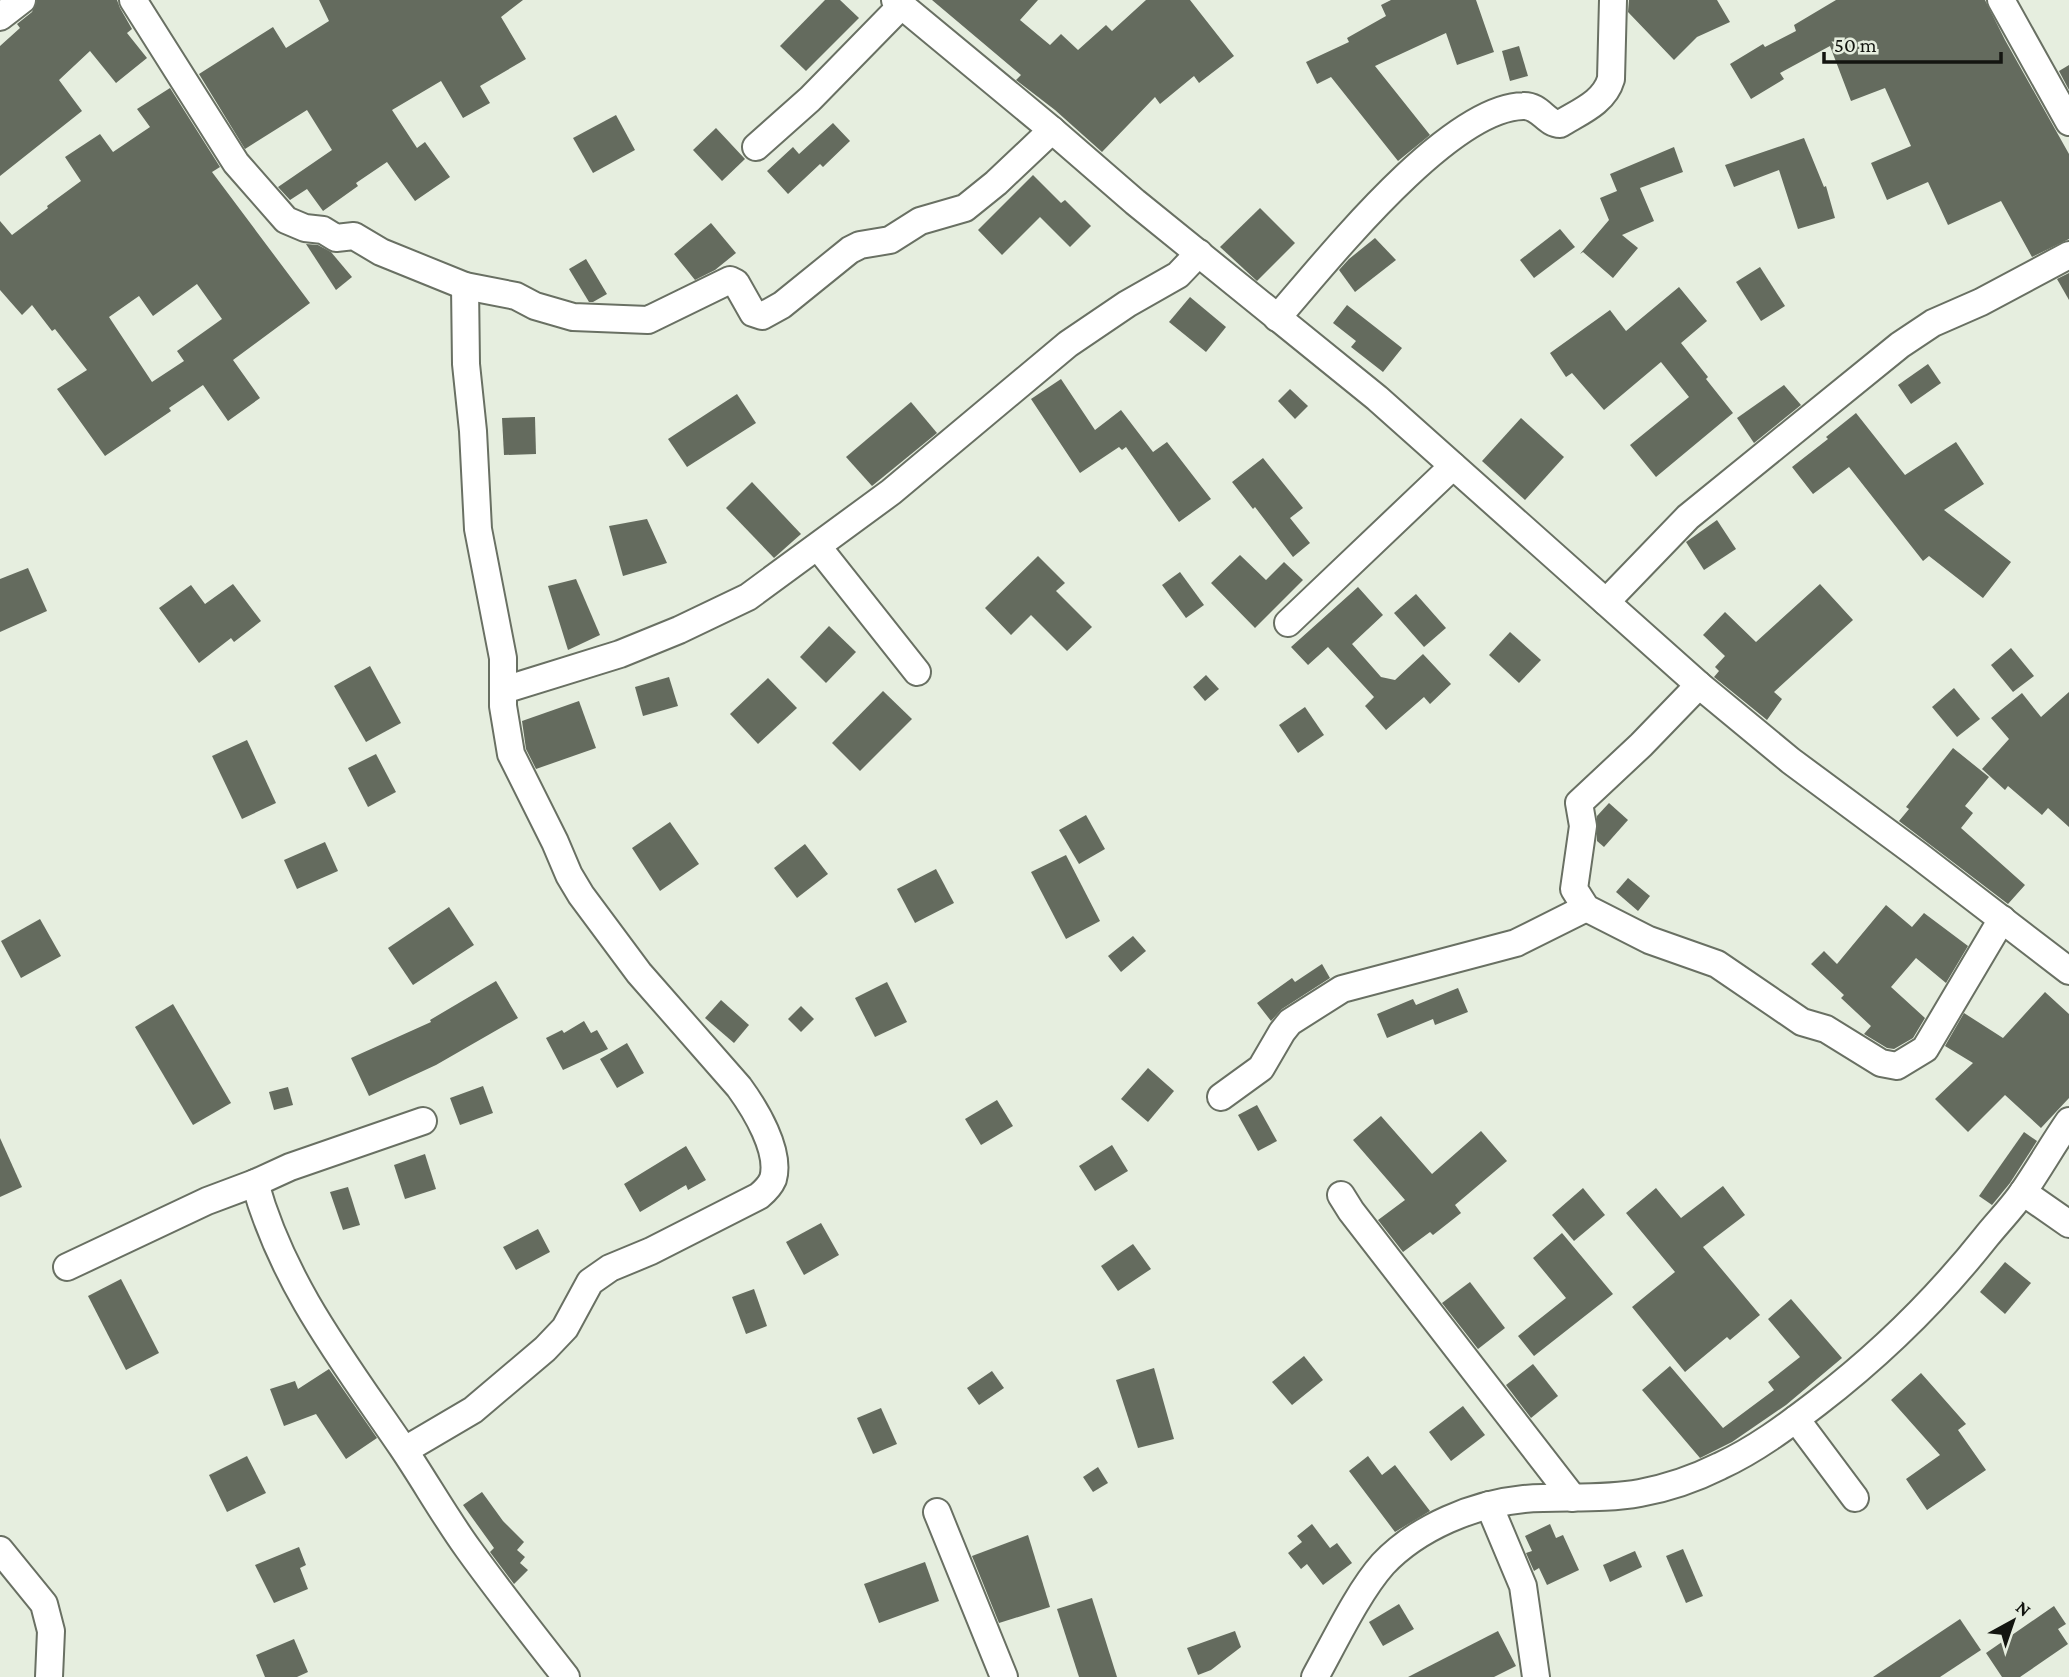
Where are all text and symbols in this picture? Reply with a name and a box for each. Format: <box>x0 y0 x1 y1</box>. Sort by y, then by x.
scale bar <box>1824 21 2001 65</box>
text: 50 m <box>1834 33 1877 57</box>
north arrow <box>1978 1586 2048 1656</box>
text: N <box>2012 1596 2035 1621</box>

